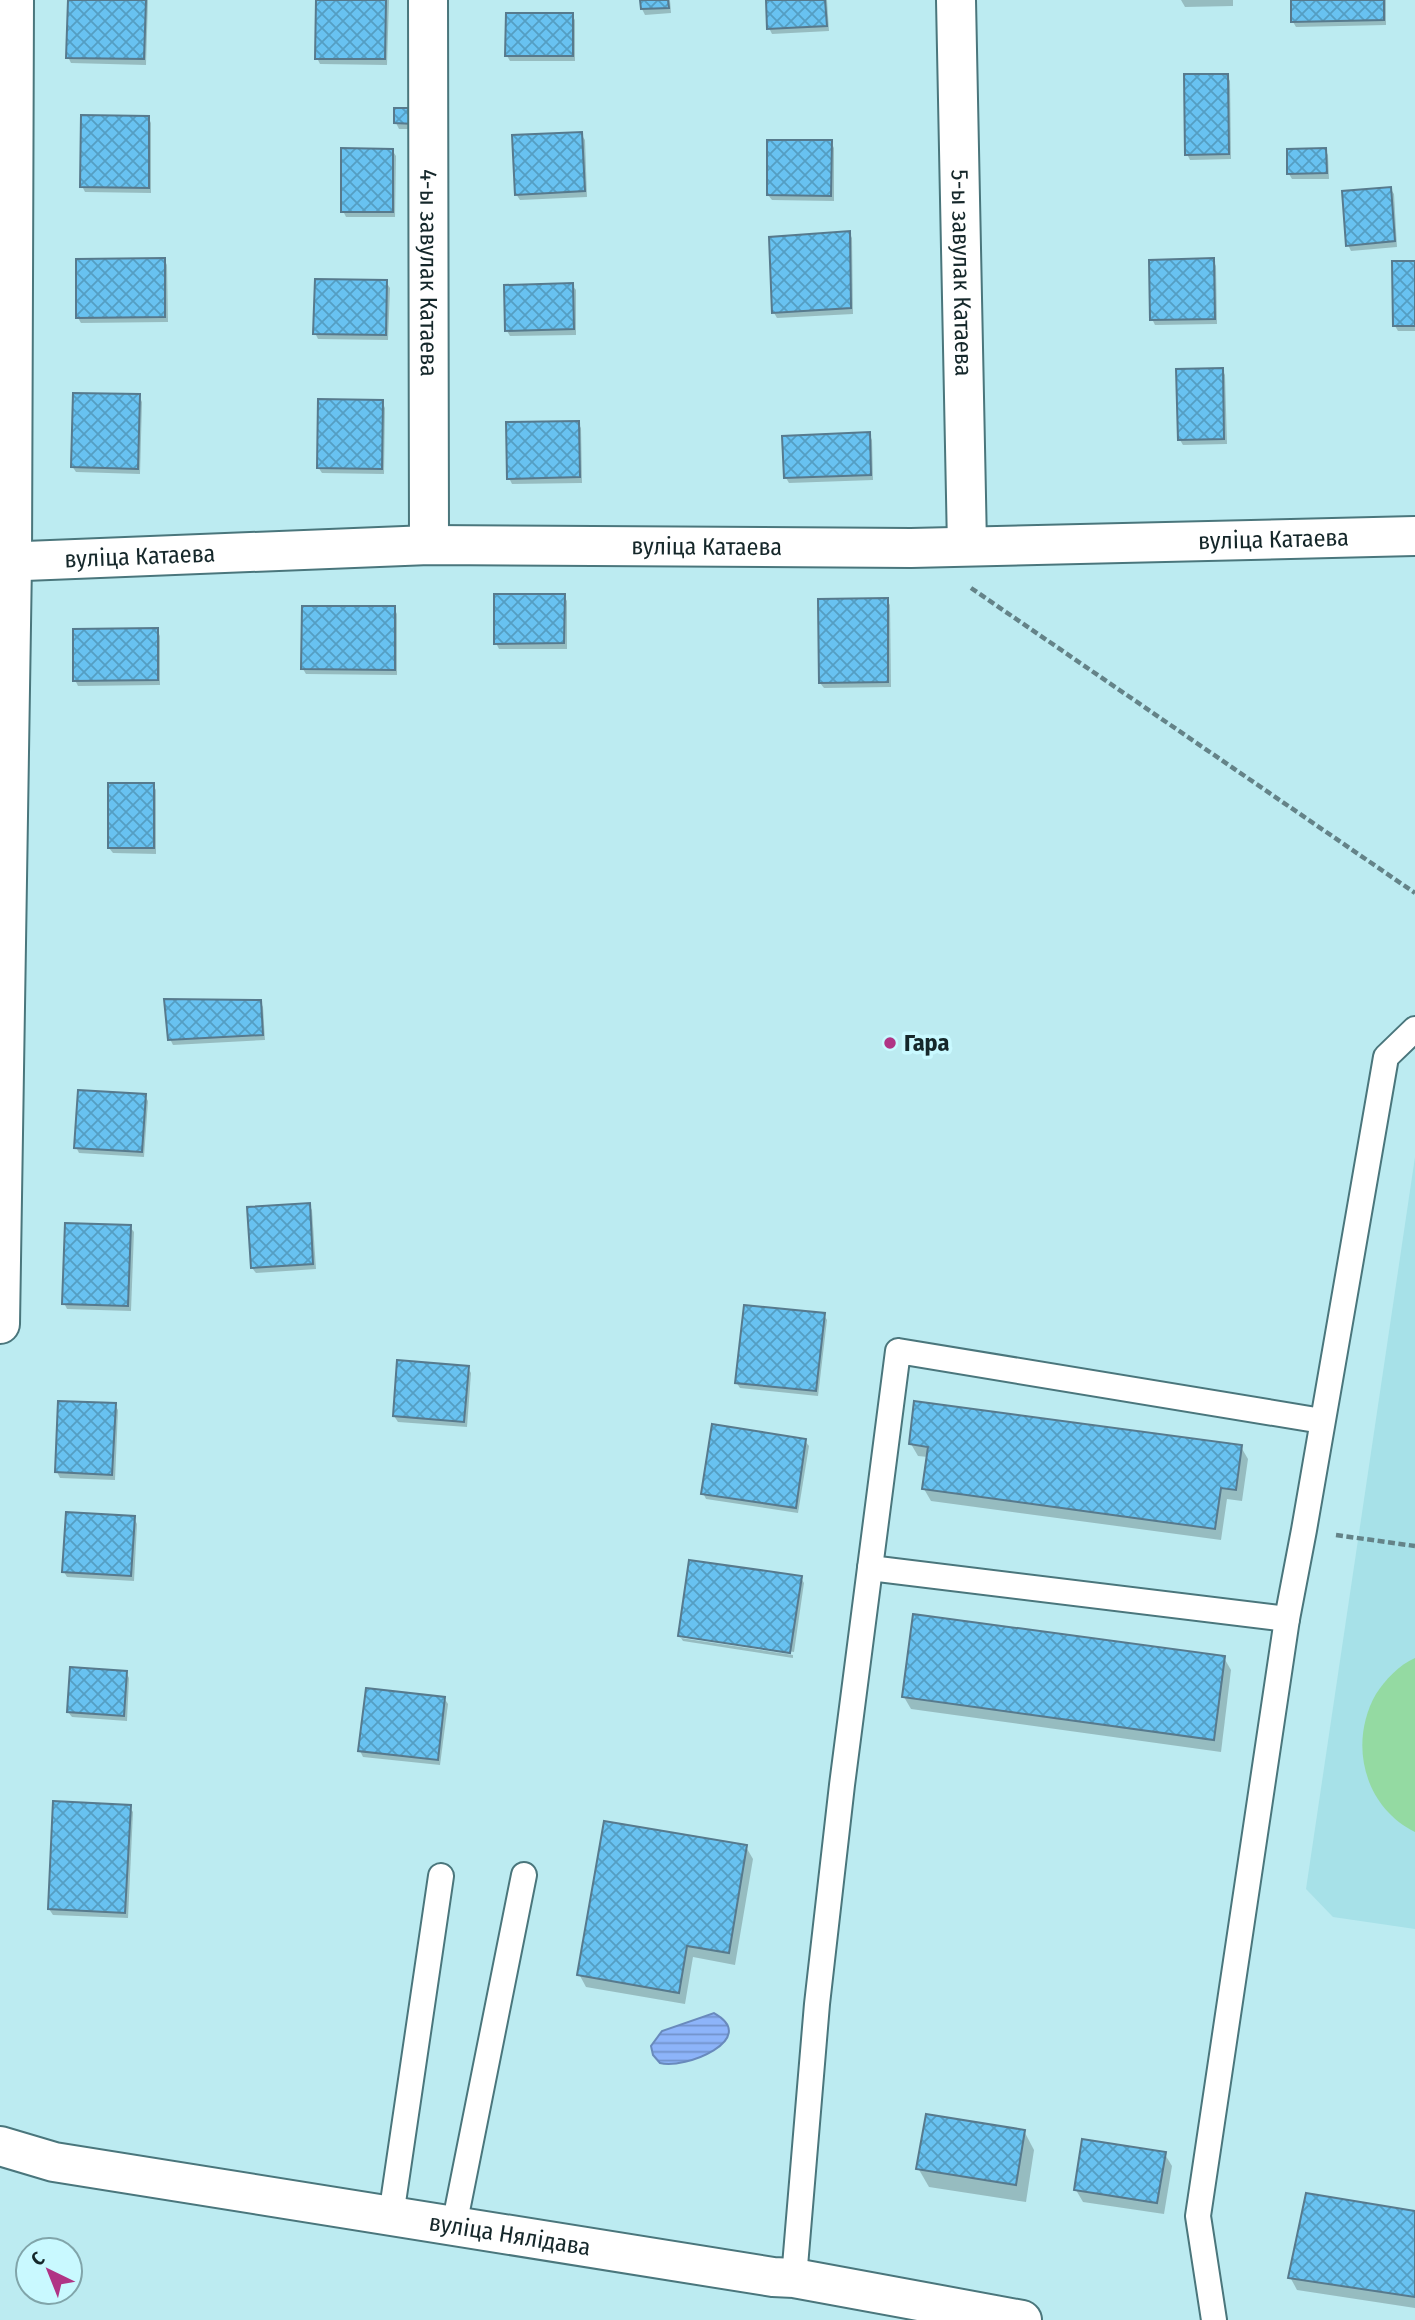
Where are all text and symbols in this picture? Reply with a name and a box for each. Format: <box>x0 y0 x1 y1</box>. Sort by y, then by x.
street label: 4-ы завулак Катаева <box>414 169 443 377</box>
street label: 5-ы завулак Катаева <box>945 169 978 377</box>
street label: вуліца Катаева <box>1198 524 1349 555</box>
street label: вуліца Катаева <box>631 532 782 561</box>
street label: вуліца Катаева <box>64 539 216 573</box>
place label: Гара <box>904 1029 949 1057</box>
marker: Гара <box>882 1035 898 1051</box>
street label: вуліца Нялідава <box>427 2208 593 2262</box>
north arrow <box>14 2236 84 2306</box>
text: С <box>26 2247 49 2271</box>

